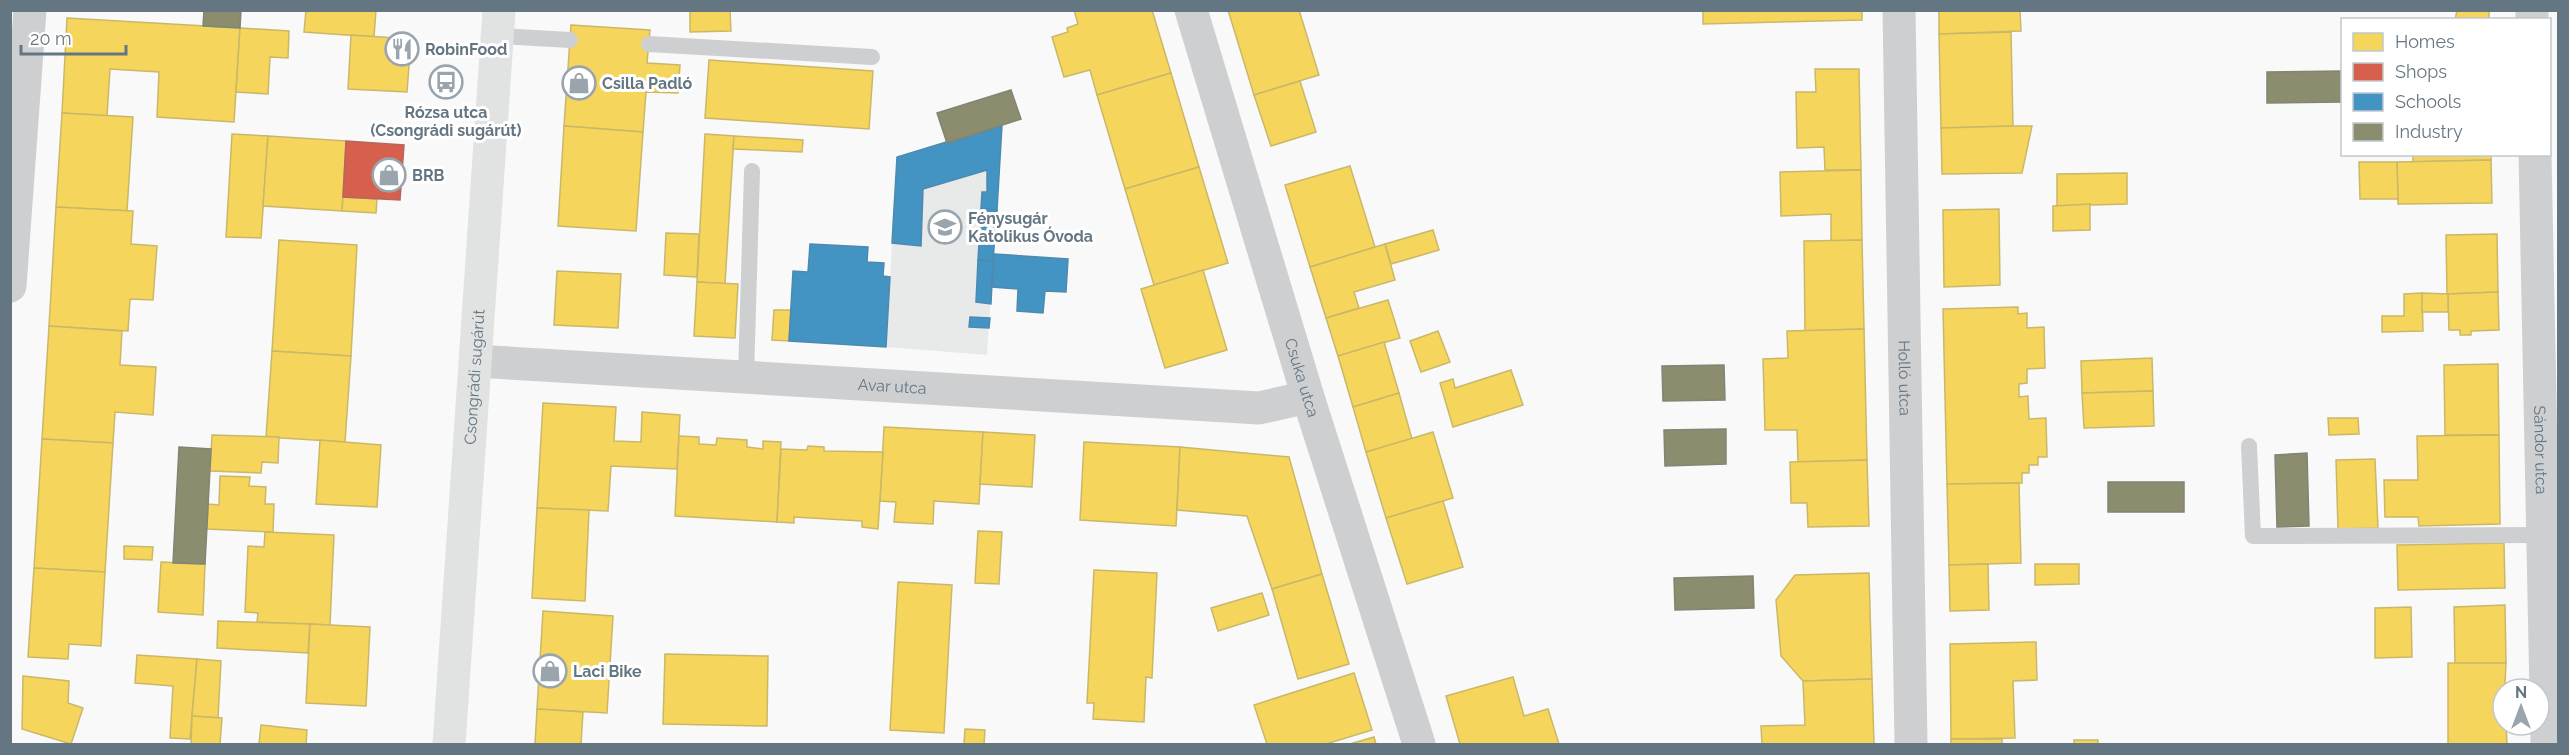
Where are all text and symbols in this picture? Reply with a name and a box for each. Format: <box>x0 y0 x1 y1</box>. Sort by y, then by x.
scale bar <box>21 18 126 56</box>
legend <box>2341 18 2551 156</box>
text: 20 m <box>30 28 72 49</box>
restaurant icon: RobinFood <box>384 31 420 67</box>
text: Homes <box>2395 31 2455 52</box>
place label: RobinFood <box>425 40 507 59</box>
text: Shops <box>2395 61 2447 82</box>
bus stop icon: Rózsa utca (Csongrádi sugárút) <box>428 64 464 100</box>
shop icon: Csilla Padló <box>561 65 597 101</box>
place label: Csilla Padló <box>602 74 693 93</box>
text: Schools <box>2395 91 2462 112</box>
place label: Rózsa utca (Csongrádi sugárút) <box>371 103 521 140</box>
text: Industry <box>2395 121 2463 142</box>
shop icon: BRB <box>371 157 407 193</box>
place label: BRB <box>412 166 445 185</box>
school or university icon: Fénysugár Katolikus Óvoda <box>927 209 963 245</box>
place label: Fénysugár Katolikus Óvoda <box>968 209 1093 246</box>
street label: Csongrádi sugárút <box>460 308 488 445</box>
street label: Csuka utca <box>1281 336 1323 420</box>
street label: Holló utca <box>1895 340 1915 416</box>
street label: Avar utca <box>857 374 927 398</box>
street label: Sándor utca <box>2531 405 2551 495</box>
shop icon: Laci Bike <box>532 653 568 689</box>
place label: Laci Bike <box>573 662 642 681</box>
north arrow <box>2491 677 2551 737</box>
text: N <box>2515 683 2527 702</box>

